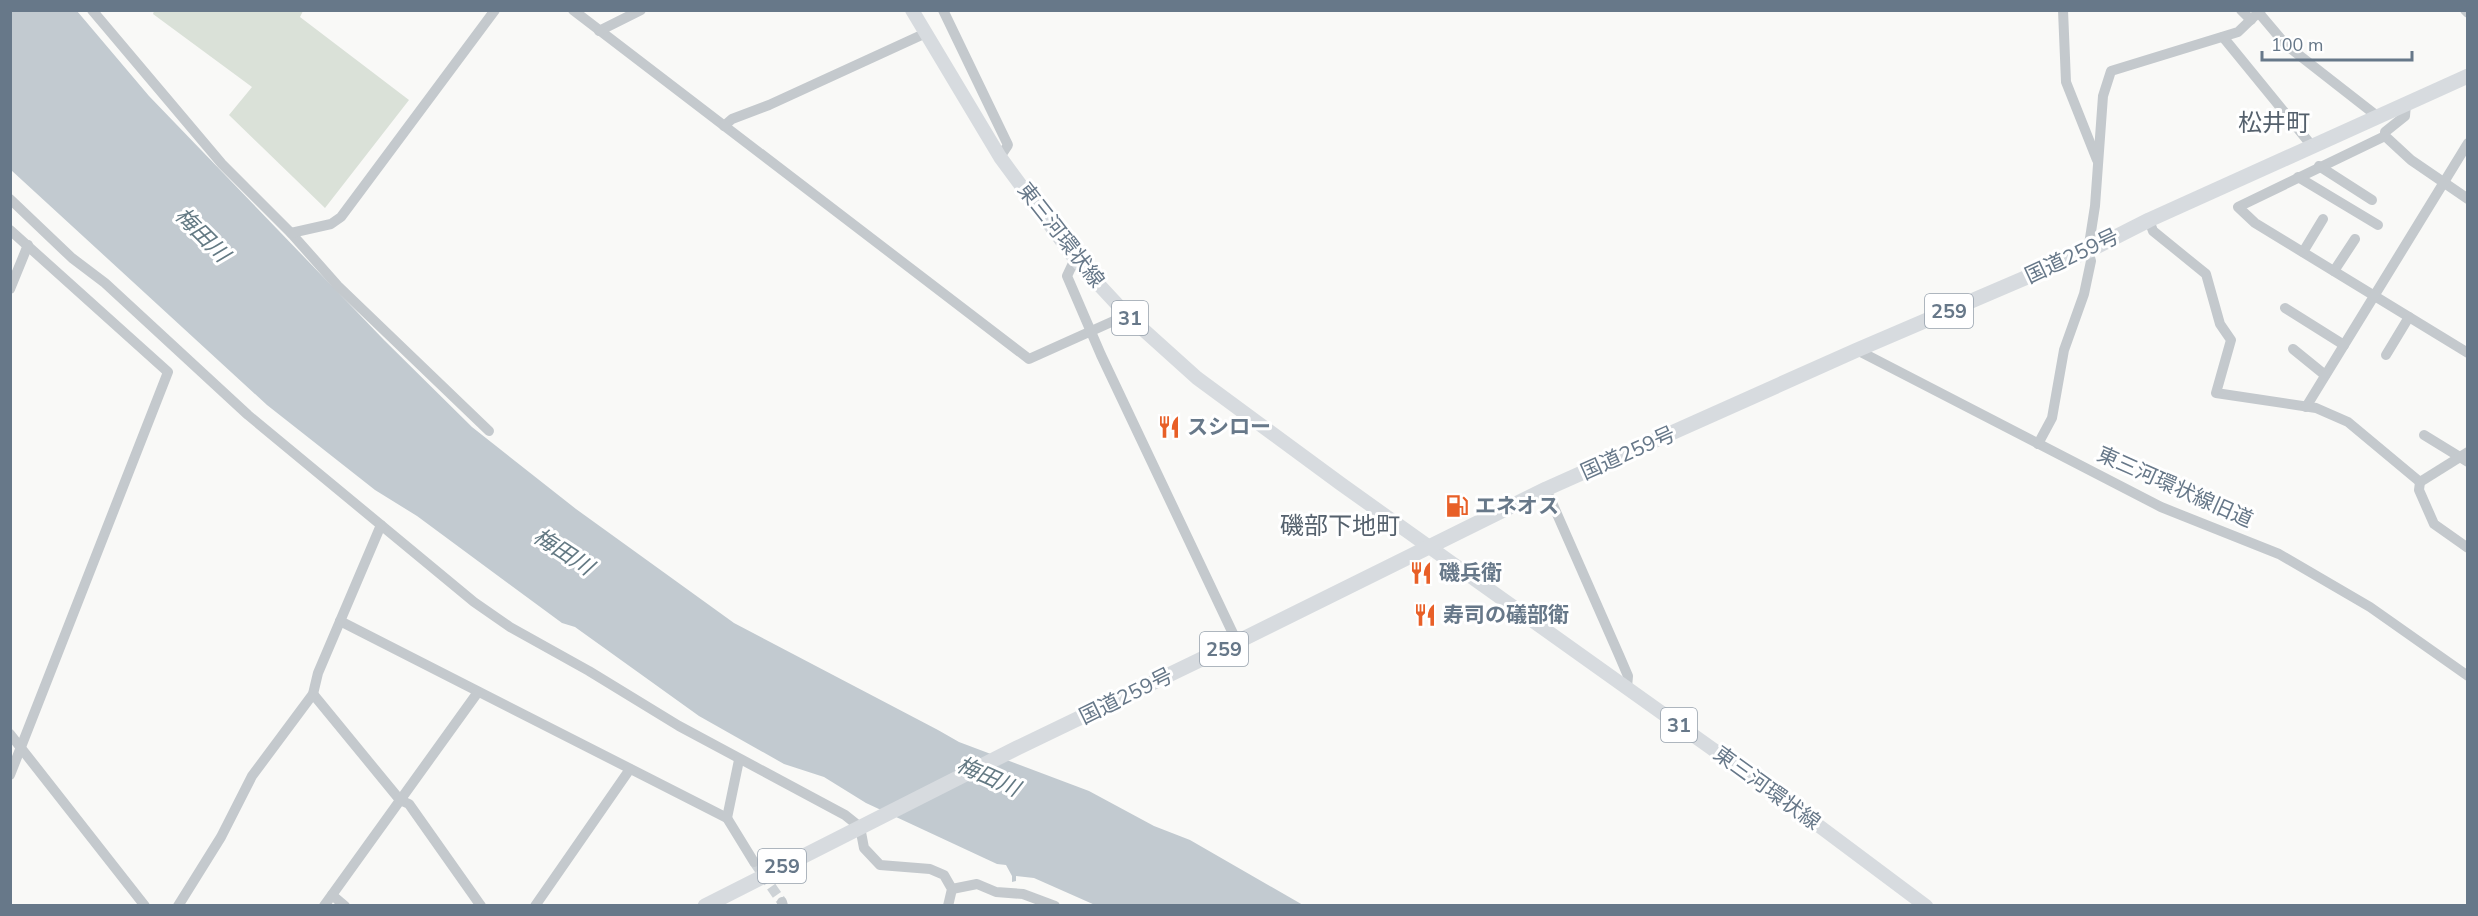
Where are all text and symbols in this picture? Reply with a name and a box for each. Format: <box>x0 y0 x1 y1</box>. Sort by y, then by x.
scale bar <box>2262 24 2412 62</box>
text: 100 m <box>2271 33 2323 57</box>
district label: 松井町 <box>2238 107 2310 139</box>
street label: 東三河環状線 <box>1011 177 1111 293</box>
water label: 梅田川 <box>168 201 237 270</box>
street label: 国道259号 <box>2020 222 2124 290</box>
road number: 259 <box>1925 294 1973 328</box>
road number: 31 <box>1112 301 1148 335</box>
place label: スシロー <box>1187 413 1271 441</box>
restaurant icon: スシロー <box>1156 414 1182 440</box>
street label: 国道259号 <box>1576 420 1680 486</box>
street label: 東三河環状線旧道 <box>2093 440 2257 534</box>
place label: エネオス <box>1475 492 1559 520</box>
fuel station icon: エネオス <box>1444 493 1470 519</box>
district label: 磯部下地町 <box>1280 510 1400 542</box>
water label: 梅田川 <box>527 521 601 584</box>
place label: 磯兵衛 <box>1439 559 1502 587</box>
restaurant icon: 磯兵衛 <box>1408 560 1434 586</box>
place label: 寿司の礒部衛 <box>1443 601 1569 629</box>
restaurant icon: 寿司の礒部衛 <box>1412 602 1438 628</box>
road number: 259 <box>1200 632 1248 666</box>
street label: 国道259号 <box>1075 661 1177 731</box>
road number: 31 <box>1661 708 1697 742</box>
street label: 東三河環状線 <box>1708 740 1826 836</box>
water label: 梅田川 <box>952 750 1026 805</box>
road number: 259 <box>758 849 806 883</box>

